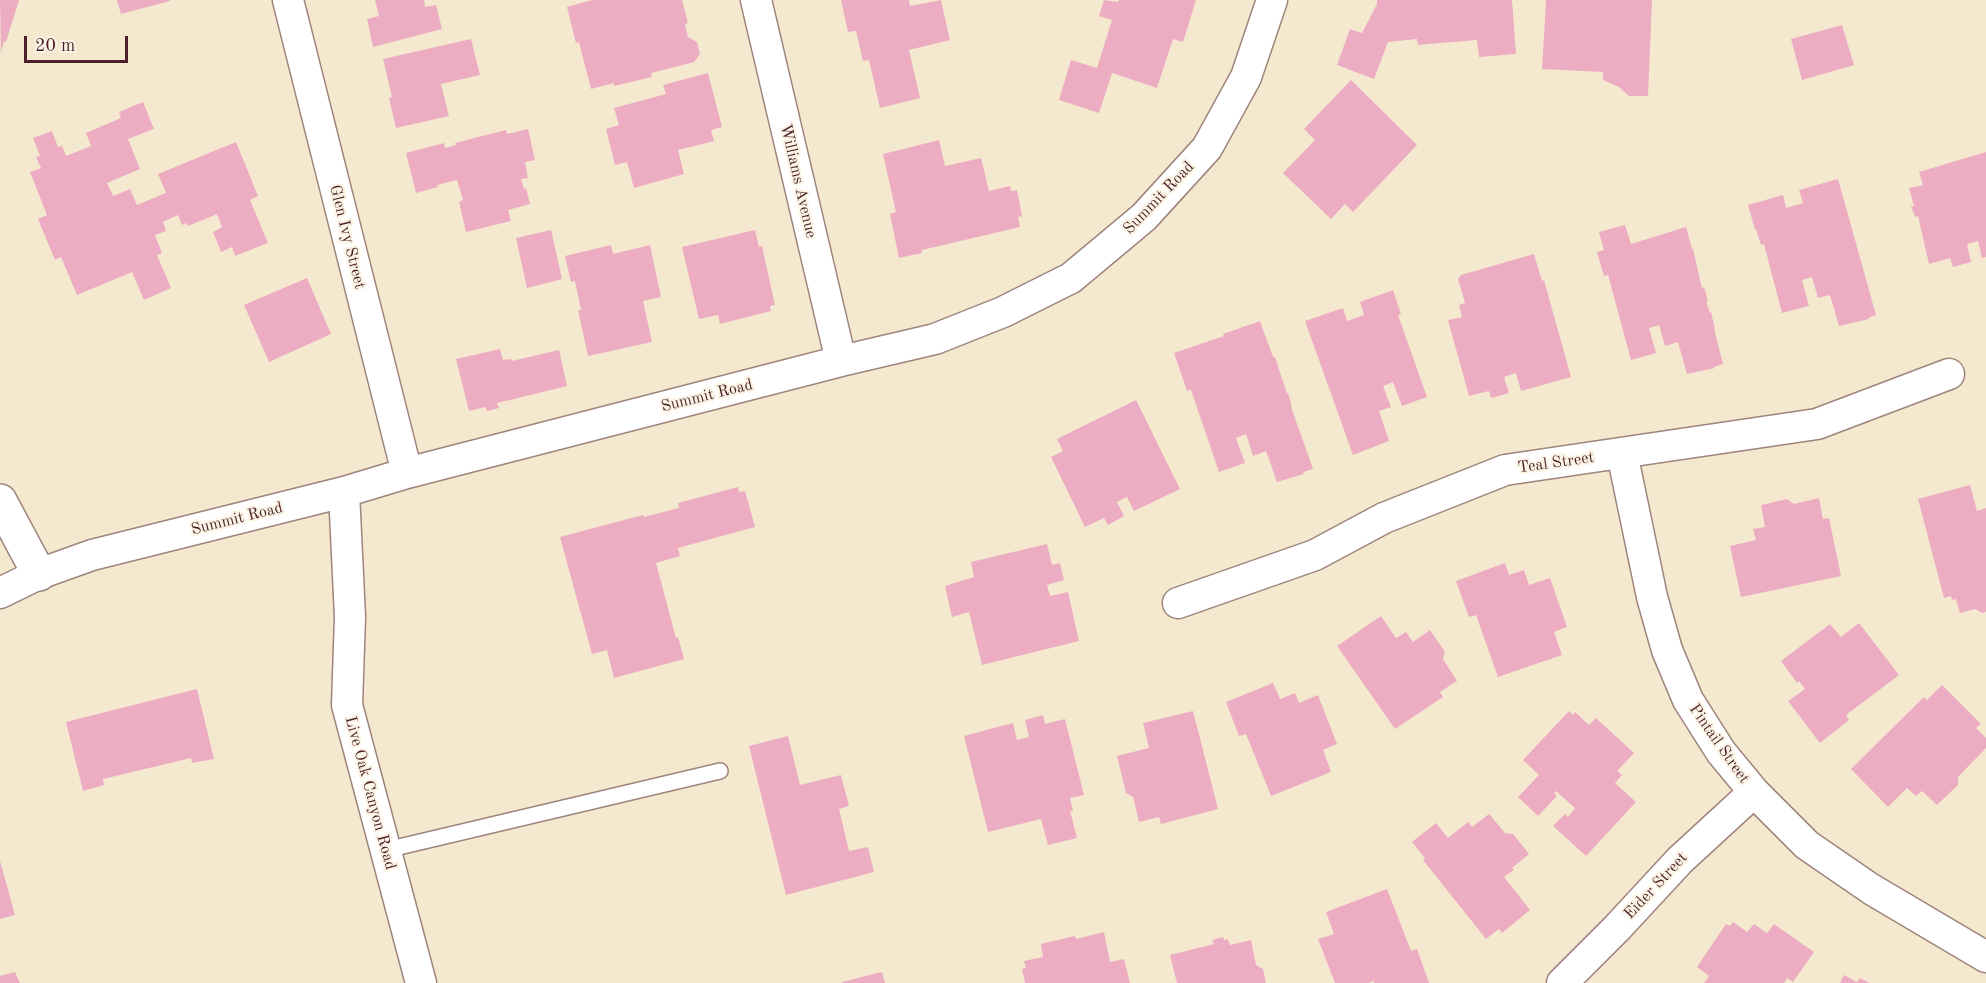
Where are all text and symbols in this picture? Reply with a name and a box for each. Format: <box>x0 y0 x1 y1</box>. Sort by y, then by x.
scale bar <box>27 24 130 62</box>
text: 20 m <box>35 37 75 55</box>
street label: Williams Avenue <box>776 122 820 240</box>
street label: Summit Road <box>1119 158 1199 238</box>
street label: Glen Ivy Street <box>325 183 369 291</box>
street label: Summit Road <box>659 375 755 417</box>
street label: Teal Street <box>1517 448 1595 478</box>
street label: Summit Road <box>189 498 285 540</box>
street label: Pintail Street <box>1685 700 1753 788</box>
street label: Live Oak Canyon Road <box>340 714 400 872</box>
street label: Eider Street <box>1620 849 1692 923</box>

